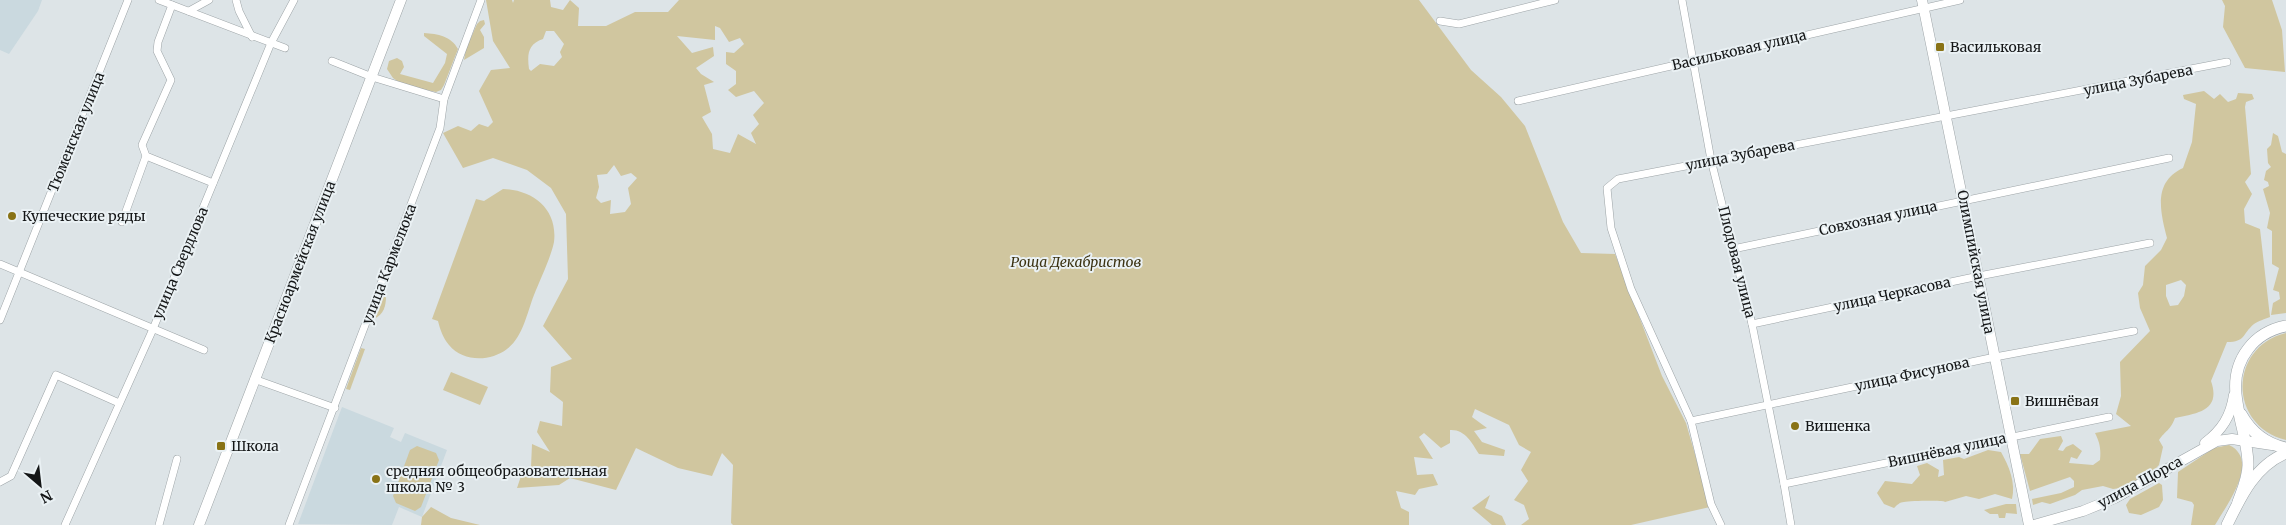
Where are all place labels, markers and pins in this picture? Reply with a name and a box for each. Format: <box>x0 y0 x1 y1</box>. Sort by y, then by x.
place label: Васильковая <box>1950 38 2041 56</box>
marker: Васильковая <box>1934 41 1946 53</box>
place label: Купеческие ряды <box>22 207 146 225</box>
marker: Купеческие ряды <box>6 210 18 222</box>
place label: Вишнёвая <box>2025 392 2099 410</box>
marker: Вишнёвая <box>2009 395 2021 407</box>
place label: Вишенка <box>1805 417 1871 435</box>
marker: Вишенка <box>1789 420 1801 432</box>
place label: Школа <box>231 437 279 455</box>
marker: Школа <box>215 440 227 452</box>
place label: средняя общеобразовательная школа № 3 <box>386 462 607 496</box>
marker: средняя общеобразовательная школа № 3 <box>370 473 382 485</box>

